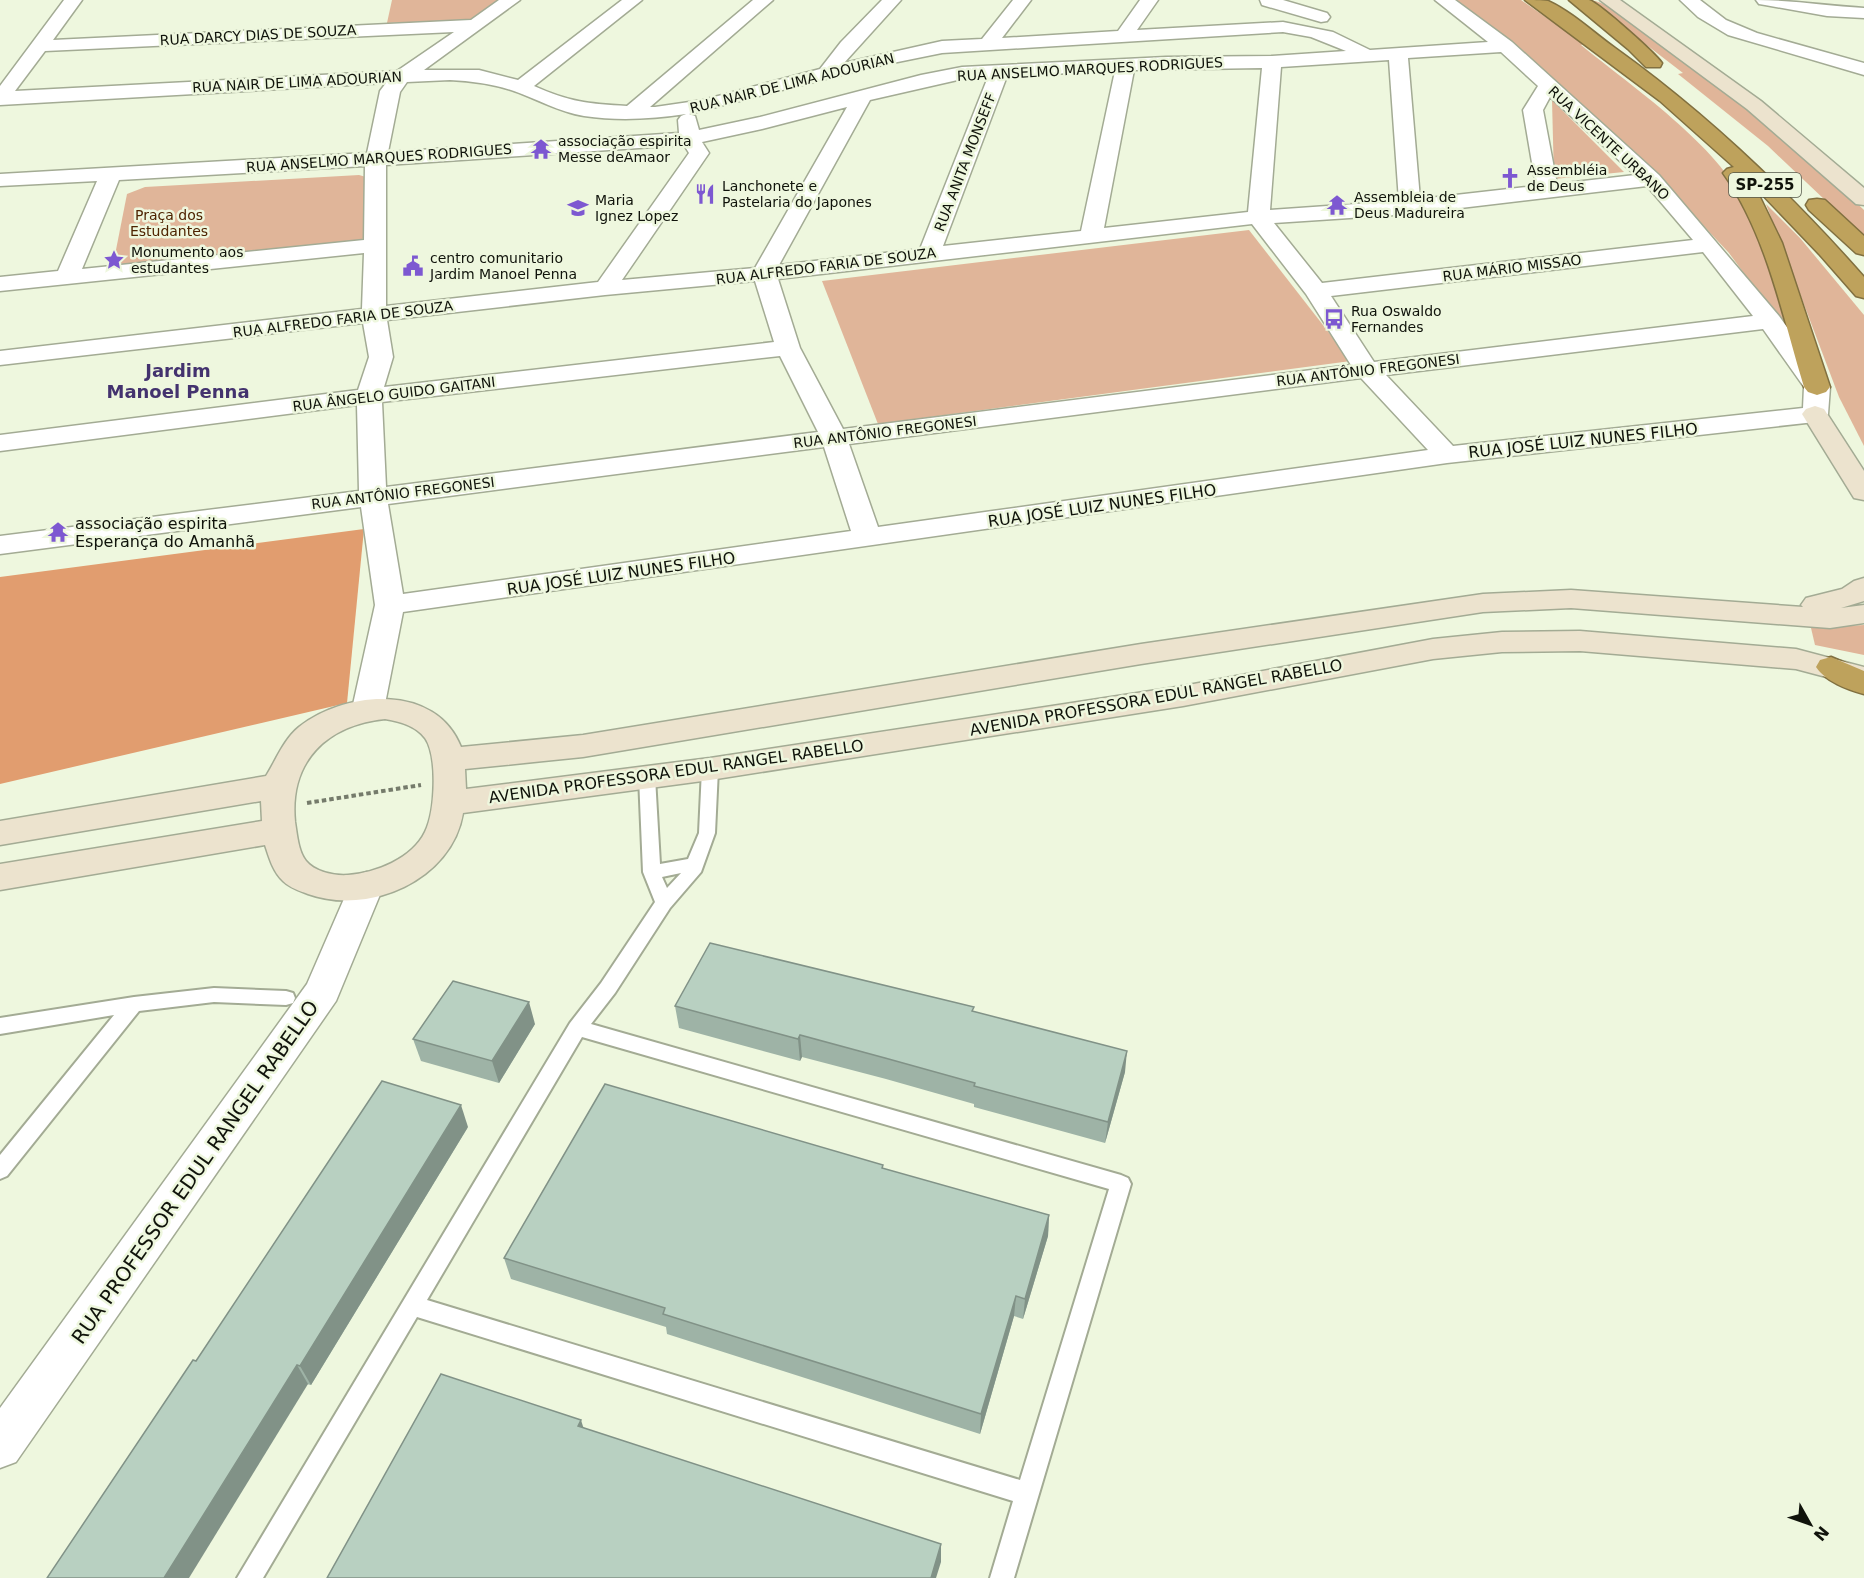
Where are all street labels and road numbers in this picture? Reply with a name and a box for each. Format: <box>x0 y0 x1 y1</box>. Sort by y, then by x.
street label: RUA DARCY DIAS DE SOUZA <box>159 22 357 48</box>
street label: RUA NAIR DE LIMA ADOURIAN <box>688 50 896 116</box>
street label: RUA ANSELMO MARQUES RODRIGUES <box>957 54 1223 84</box>
street label: RUA NAIR DE LIMA ADOURIAN <box>192 69 402 95</box>
street label: RUA VICENTE URBANO <box>1545 83 1673 203</box>
street label: RUA ANITA MONSEFF <box>931 90 999 234</box>
street label: RUA ANSELMO MARQUES RODRIGUES <box>246 141 512 175</box>
road number: SP-255 <box>1729 173 1801 197</box>
street label: RUA ALFREDO FARIA DE SOUZA <box>715 245 937 287</box>
street label: RUA MÁRIO MISSAO <box>1442 252 1582 284</box>
street label: RUA ALFREDO FARIA DE SOUZA <box>232 298 454 340</box>
street label: RUA ANTÔNIO FREGONESI <box>1275 350 1461 389</box>
street label: RUA ÂNGELO GUIDO GAITANI <box>292 373 496 414</box>
street label: RUA ANTÔNIO FREGONESI <box>792 412 978 451</box>
street label: RUA JOSÉ LUIZ NUNES FILHO <box>1467 419 1699 462</box>
street label: RUA ANTÔNIO FREGONESI <box>310 473 496 512</box>
street label: RUA JOSÉ LUIZ NUNES FILHO <box>987 480 1218 531</box>
street label: RUA JOSÉ LUIZ NUNES FILHO <box>506 548 737 599</box>
street label: AVENIDA PROFESSORA EDUL RANGEL RABELLO <box>968 655 1344 740</box>
street label: AVENIDA PROFESSORA EDUL RANGEL RABELLO <box>487 736 865 807</box>
street label: RUA PROFESSOR EDUL RANGEL RABELLO <box>67 996 323 1348</box>

